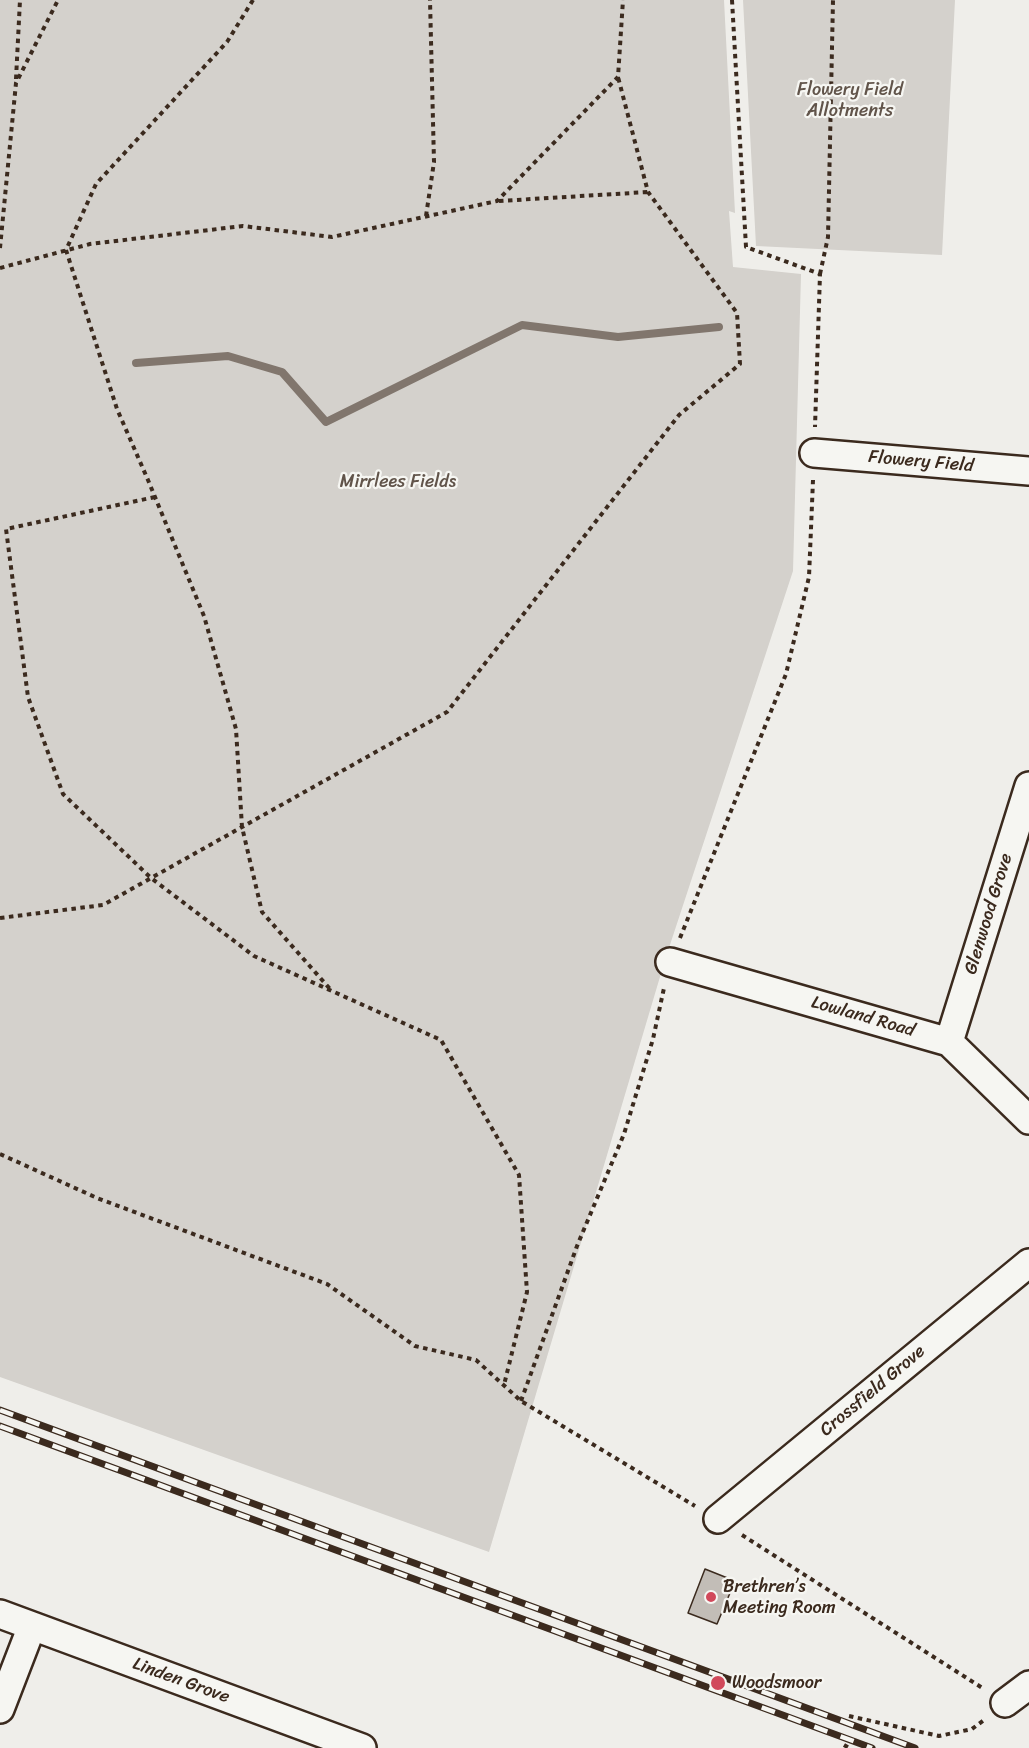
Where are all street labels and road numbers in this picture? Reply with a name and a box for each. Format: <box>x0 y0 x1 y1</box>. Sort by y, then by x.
street label: Flowery Field <box>867 447 975 477</box>
street label: Glenwood Grove <box>960 851 1018 977</box>
street label: Lowland Road <box>809 992 917 1042</box>
street label: Crossfield Grove <box>816 1341 930 1441</box>
street label: Linden Grove <box>130 1653 232 1709</box>

